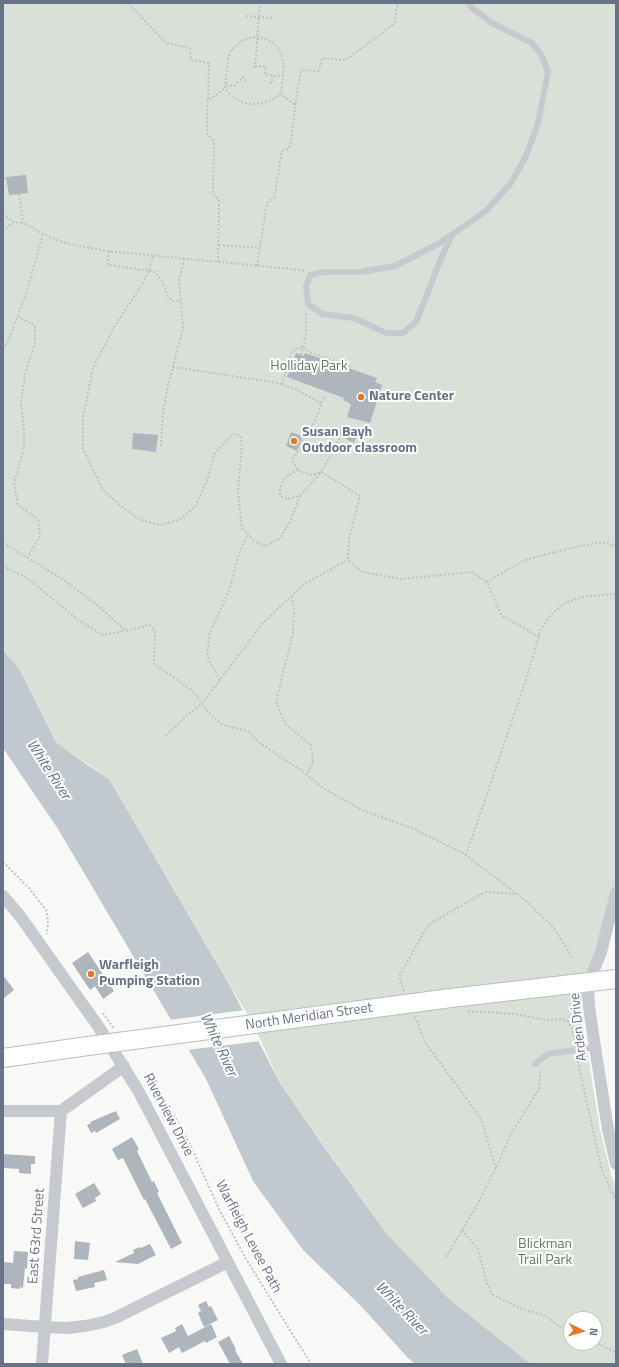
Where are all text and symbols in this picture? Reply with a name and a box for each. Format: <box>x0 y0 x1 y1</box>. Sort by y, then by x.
park label: Holliday Park <box>270 359 348 375</box>
place label: Nature Center <box>369 389 454 405</box>
marker: Nature Center <box>356 392 366 402</box>
place label: Susan Bayh Outdoor classroom <box>302 425 417 458</box>
marker: Susan Bayh Outdoor classroom <box>289 436 299 446</box>
water label: White River <box>22 737 74 803</box>
place label: Warfleigh Pumping Station <box>99 958 200 990</box>
marker: Warfleigh Pumping Station <box>86 969 96 979</box>
street label: Arden Drive <box>567 992 591 1062</box>
street label: North Meridian Street <box>244 1000 374 1034</box>
water label: White River <box>196 1010 240 1080</box>
street label: Riverview Drive <box>139 1071 197 1159</box>
street label: Warfleigh Levee Path <box>211 1178 285 1296</box>
street label: East 63rd Street <box>25 1187 49 1285</box>
park label: Blickman Trail Park <box>518 1237 572 1270</box>
water label: White River <box>371 1278 431 1340</box>
north arrow <box>563 1311 603 1351</box>
text: N <box>586 1327 602 1336</box>

